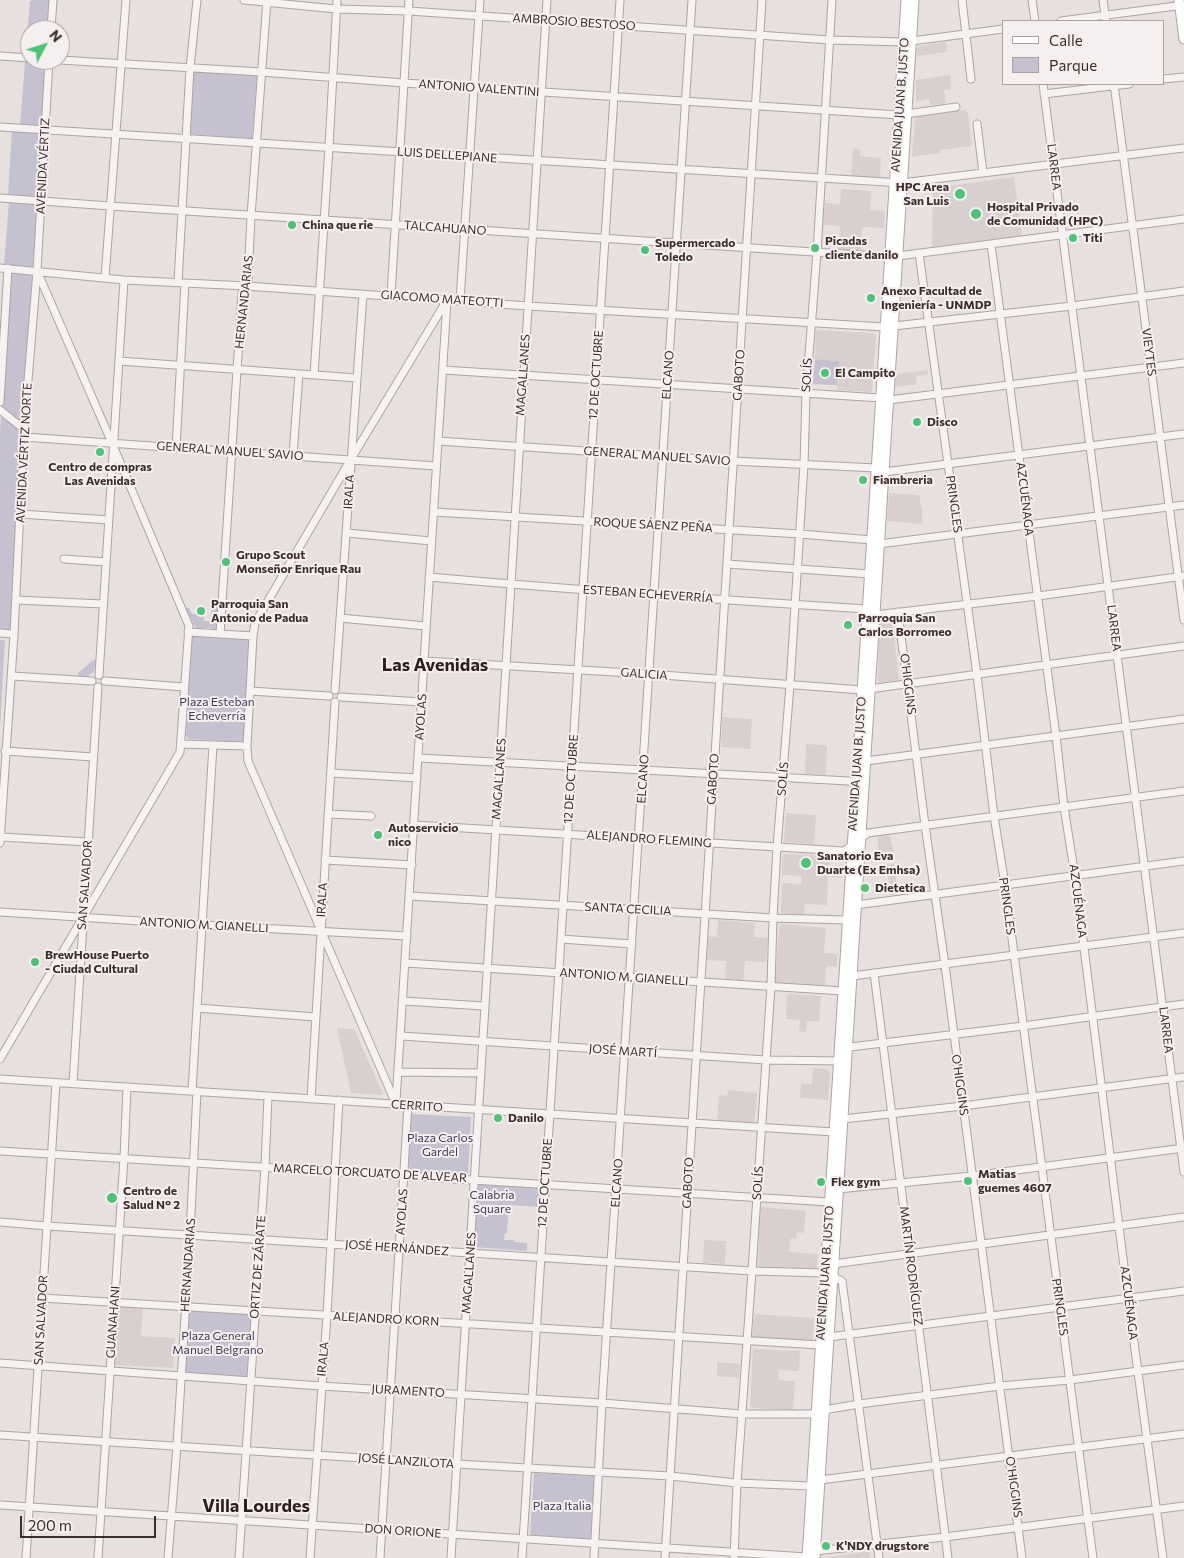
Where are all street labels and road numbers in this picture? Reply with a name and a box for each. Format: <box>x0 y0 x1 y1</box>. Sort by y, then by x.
street label: AMBROSIO BESTOSO <box>512 11 636 33</box>
street label: AVENIDA JUAN B. JUSTO <box>888 37 912 173</box>
street label: ANTONIO VALENTINI <box>418 77 540 99</box>
street label: AVENIDA VÉRTIZ <box>33 117 53 215</box>
street label: LARREA <box>1044 143 1064 191</box>
street label: LUIS DELLEPIANE <box>396 144 498 166</box>
street label: TALCAHUANO <box>403 218 487 238</box>
street label: HERNANDARIAS <box>232 255 256 349</box>
street label: GIACOMO MATEOTTI <box>380 288 504 310</box>
street label: VIEYTES <box>1139 327 1159 377</box>
street label: 12 DE OCTUBRE <box>586 330 606 420</box>
street label: MAGALLANES <box>513 334 533 416</box>
street label: GABOTO <box>730 349 748 401</box>
street label: ELCANO <box>659 350 677 400</box>
street label: SOLÍS <box>799 358 815 392</box>
street label: AVENIDA VÉRTIZ NORTE <box>13 383 35 523</box>
street label: GENERAL MANUEL SAVIO <box>156 439 304 463</box>
street label: GENERAL MANUEL SAVIO <box>583 444 731 468</box>
street label: AZCUÉNAGA <box>1013 461 1037 537</box>
street label: IRALA <box>341 474 357 510</box>
street label: PRINGLES <box>943 474 965 534</box>
street label: ROQUE SÁENZ PEÑA <box>593 515 713 535</box>
street label: ESTEBAN ECHEVERRÍA <box>582 582 714 606</box>
street label: LARREA <box>1104 604 1124 652</box>
street label: O'HIGGINS <box>897 653 919 715</box>
street label: GALICIA <box>620 665 668 683</box>
street label: AYOLAS <box>412 693 430 741</box>
street label: AVENIDA JUAN B. JUSTO <box>845 696 869 832</box>
street label: 12 DE OCTUBRE <box>561 734 581 824</box>
street label: MAGALLANES <box>489 738 509 820</box>
street label: GABOTO <box>704 753 722 805</box>
street label: ELCANO <box>634 754 652 804</box>
street label: SOLÍS <box>774 761 792 797</box>
street label: ALEJANDRO FLEMING <box>586 827 712 851</box>
street label: SAN SALVADOR <box>75 839 95 931</box>
street label: AZCUÉNAGA <box>1066 863 1090 939</box>
street label: PRINGLES <box>996 876 1018 936</box>
street label: IRALA <box>314 882 330 918</box>
street label: SANTA CECILIA <box>584 900 672 918</box>
street label: ANTONIO M. GIANELLI <box>139 914 269 936</box>
street label: ANTONIO M. GIANELLI <box>559 965 689 989</box>
street label: LARREA <box>1156 1006 1176 1054</box>
street label: JOSÉ MARTÍ <box>588 1041 658 1061</box>
street label: O'HIGGINS <box>949 1053 971 1117</box>
street label: CERRITO <box>391 1097 443 1115</box>
street label: 12 DE OCTUBRE <box>535 1138 555 1228</box>
street label: GABOTO <box>679 1157 697 1209</box>
street label: ELCANO <box>608 1158 626 1208</box>
street label: MARCELO TORCUATO DE ALVEAR <box>273 1161 467 1185</box>
street label: SOLÍS <box>750 1165 766 1201</box>
street label: AYOLAS <box>393 1188 411 1236</box>
street label: AVENIDA JUAN B. JUSTO <box>813 1205 837 1341</box>
street label: MARTÍN RODRÍGUEZ <box>897 1205 925 1327</box>
street label: ORTIZ DE ZÁRATE <box>247 1215 269 1319</box>
street label: HERNANDARIAS <box>178 1218 198 1312</box>
street label: MAGALLANES <box>459 1232 479 1314</box>
street label: JOSÉ HERNÁNDEZ <box>344 1237 450 1259</box>
street label: AZCUÉNAGA <box>1117 1265 1141 1341</box>
street label: SAN SALVADOR <box>31 1275 51 1365</box>
street label: PRINGLES <box>1049 1277 1071 1337</box>
street label: GUANAHANI <box>103 1285 123 1359</box>
street label: ALEJANDRO KORN <box>332 1309 440 1329</box>
street label: IRALA <box>314 1341 332 1377</box>
street label: JURAMENTO <box>371 1382 445 1400</box>
street label: JOSÉ LANZILOTA <box>357 1450 455 1472</box>
street label: O'HIGGINS <box>1003 1455 1025 1519</box>
street label: DON ORIONE <box>364 1521 442 1541</box>

